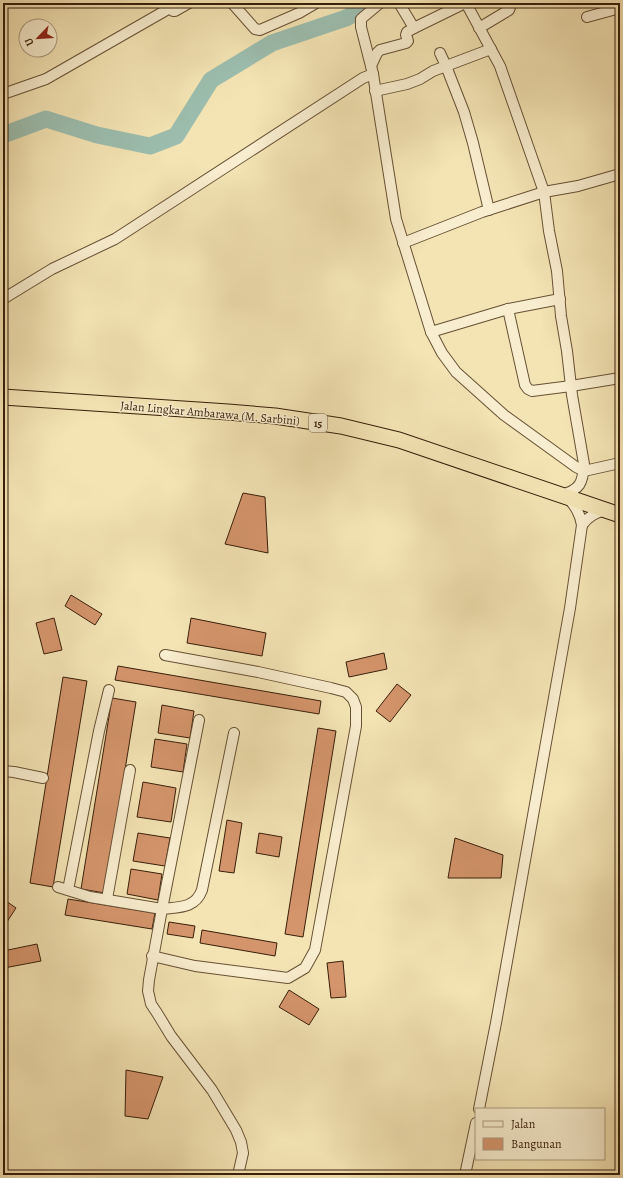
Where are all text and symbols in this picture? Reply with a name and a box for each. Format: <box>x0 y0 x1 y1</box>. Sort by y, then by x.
north arrow <box>18 18 58 58</box>
text: U <box>21 35 38 48</box>
street label: Jalan Lingkar Ambarawa (M. Sarbini) <box>120 397 300 429</box>
road number: 15 <box>309 414 327 432</box>
legend <box>475 1108 605 1160</box>
text: Jalan <box>511 1116 536 1132</box>
text: Bangunan <box>511 1136 562 1152</box>

